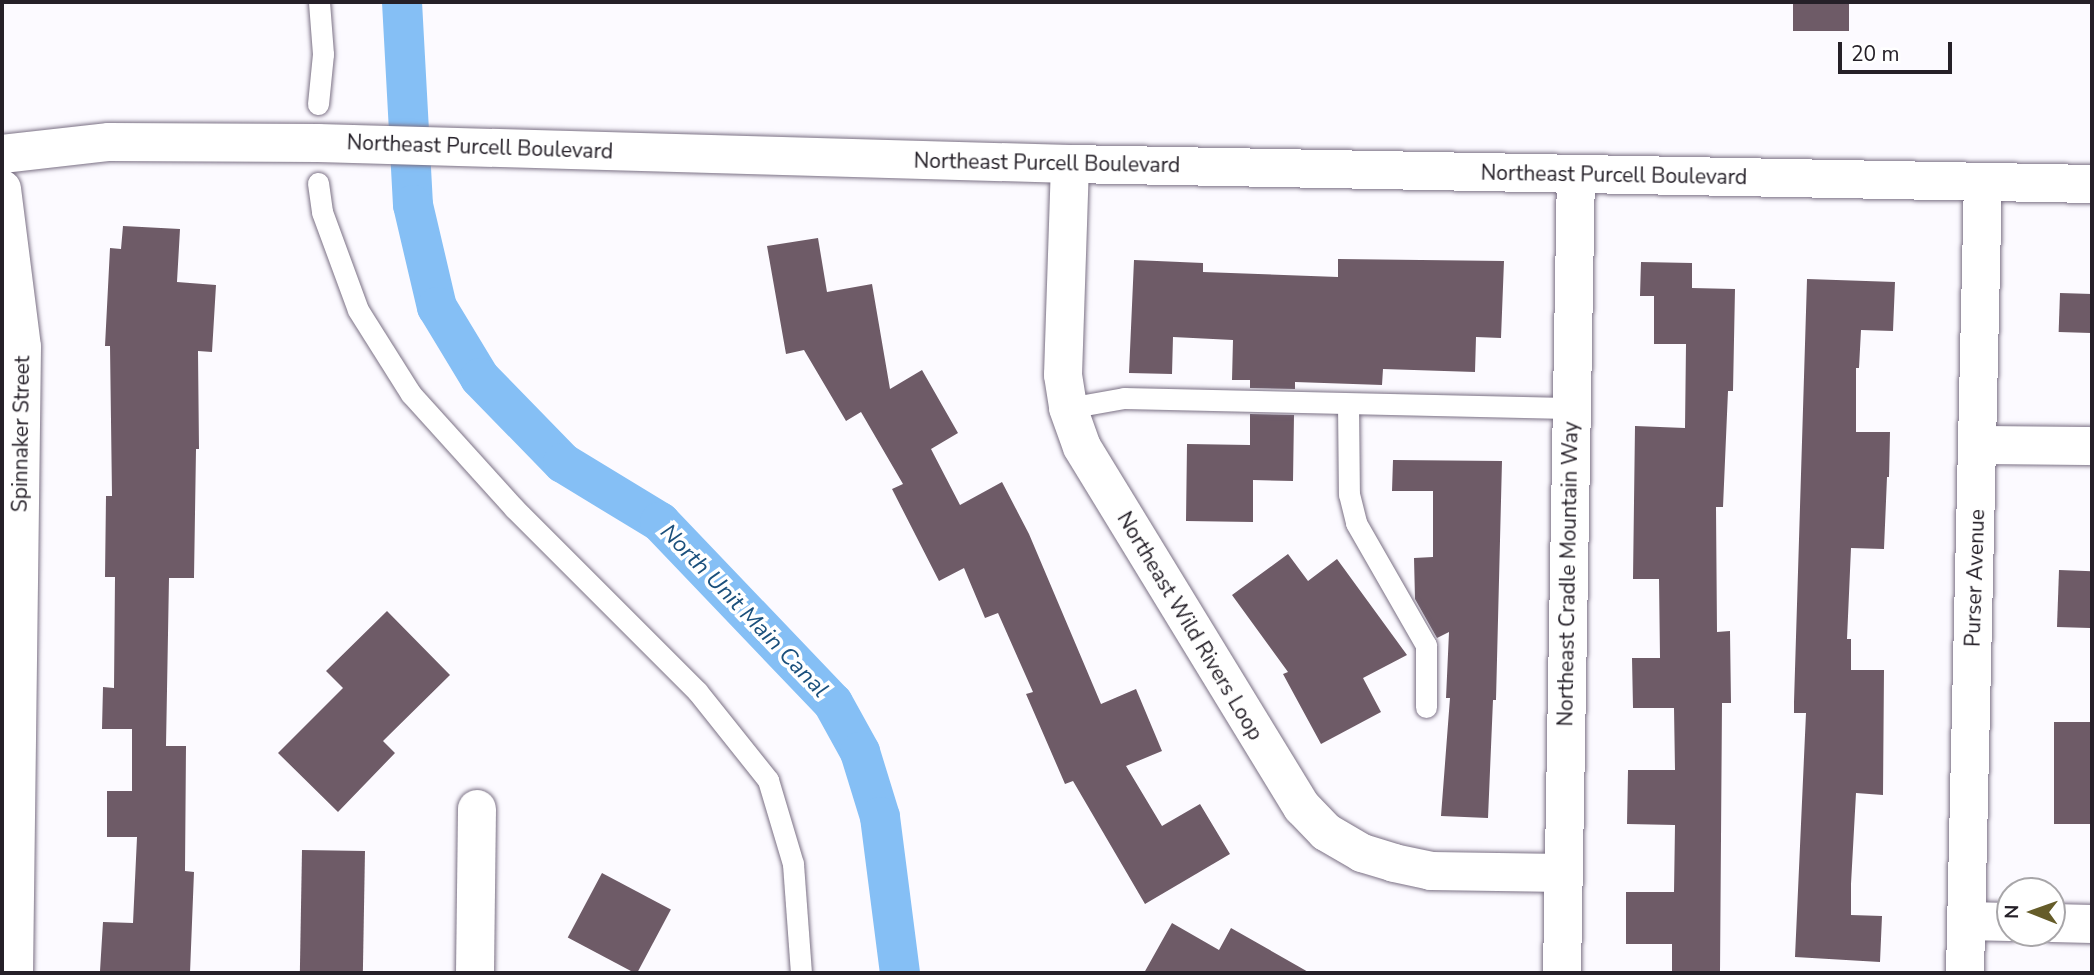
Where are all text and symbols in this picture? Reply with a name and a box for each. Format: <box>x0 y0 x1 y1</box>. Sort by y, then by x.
scale bar <box>1842 28 1956 72</box>
text: 20 m <box>1851 40 1900 68</box>
street label: Northeast Purcell Boulevard <box>346 130 614 164</box>
street label: Northeast Purcell Boulevard <box>913 148 1181 178</box>
street label: Northeast Purcell Boulevard <box>1480 160 1748 190</box>
street label: Spinnaker Street <box>7 355 35 513</box>
street label: Northeast Cradle Mountain Way <box>1553 421 1583 727</box>
street label: Northeast Wild Rivers Loop <box>1112 507 1268 745</box>
street label: Purser Avenue <box>1960 509 1990 647</box>
water label: North Unit Main Canal <box>654 519 834 703</box>
north arrow <box>1996 877 2066 947</box>
text: N <box>1999 904 2025 919</box>

